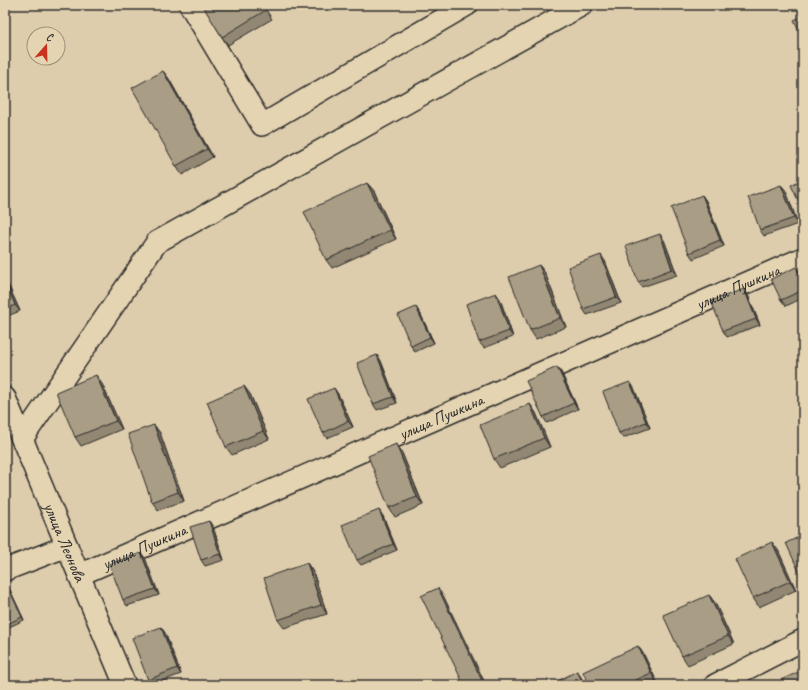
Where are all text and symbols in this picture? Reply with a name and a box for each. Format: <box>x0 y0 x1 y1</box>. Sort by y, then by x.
north arrow <box>26 26 66 66</box>
text: С <box>44 29 56 45</box>
street label: улица Пушкина <box>692 259 785 315</box>
street label: улица Пушкина <box>395 389 488 445</box>
street label: улица Леонова <box>38 498 91 586</box>
street label: улица Пушкина <box>98 519 191 575</box>

